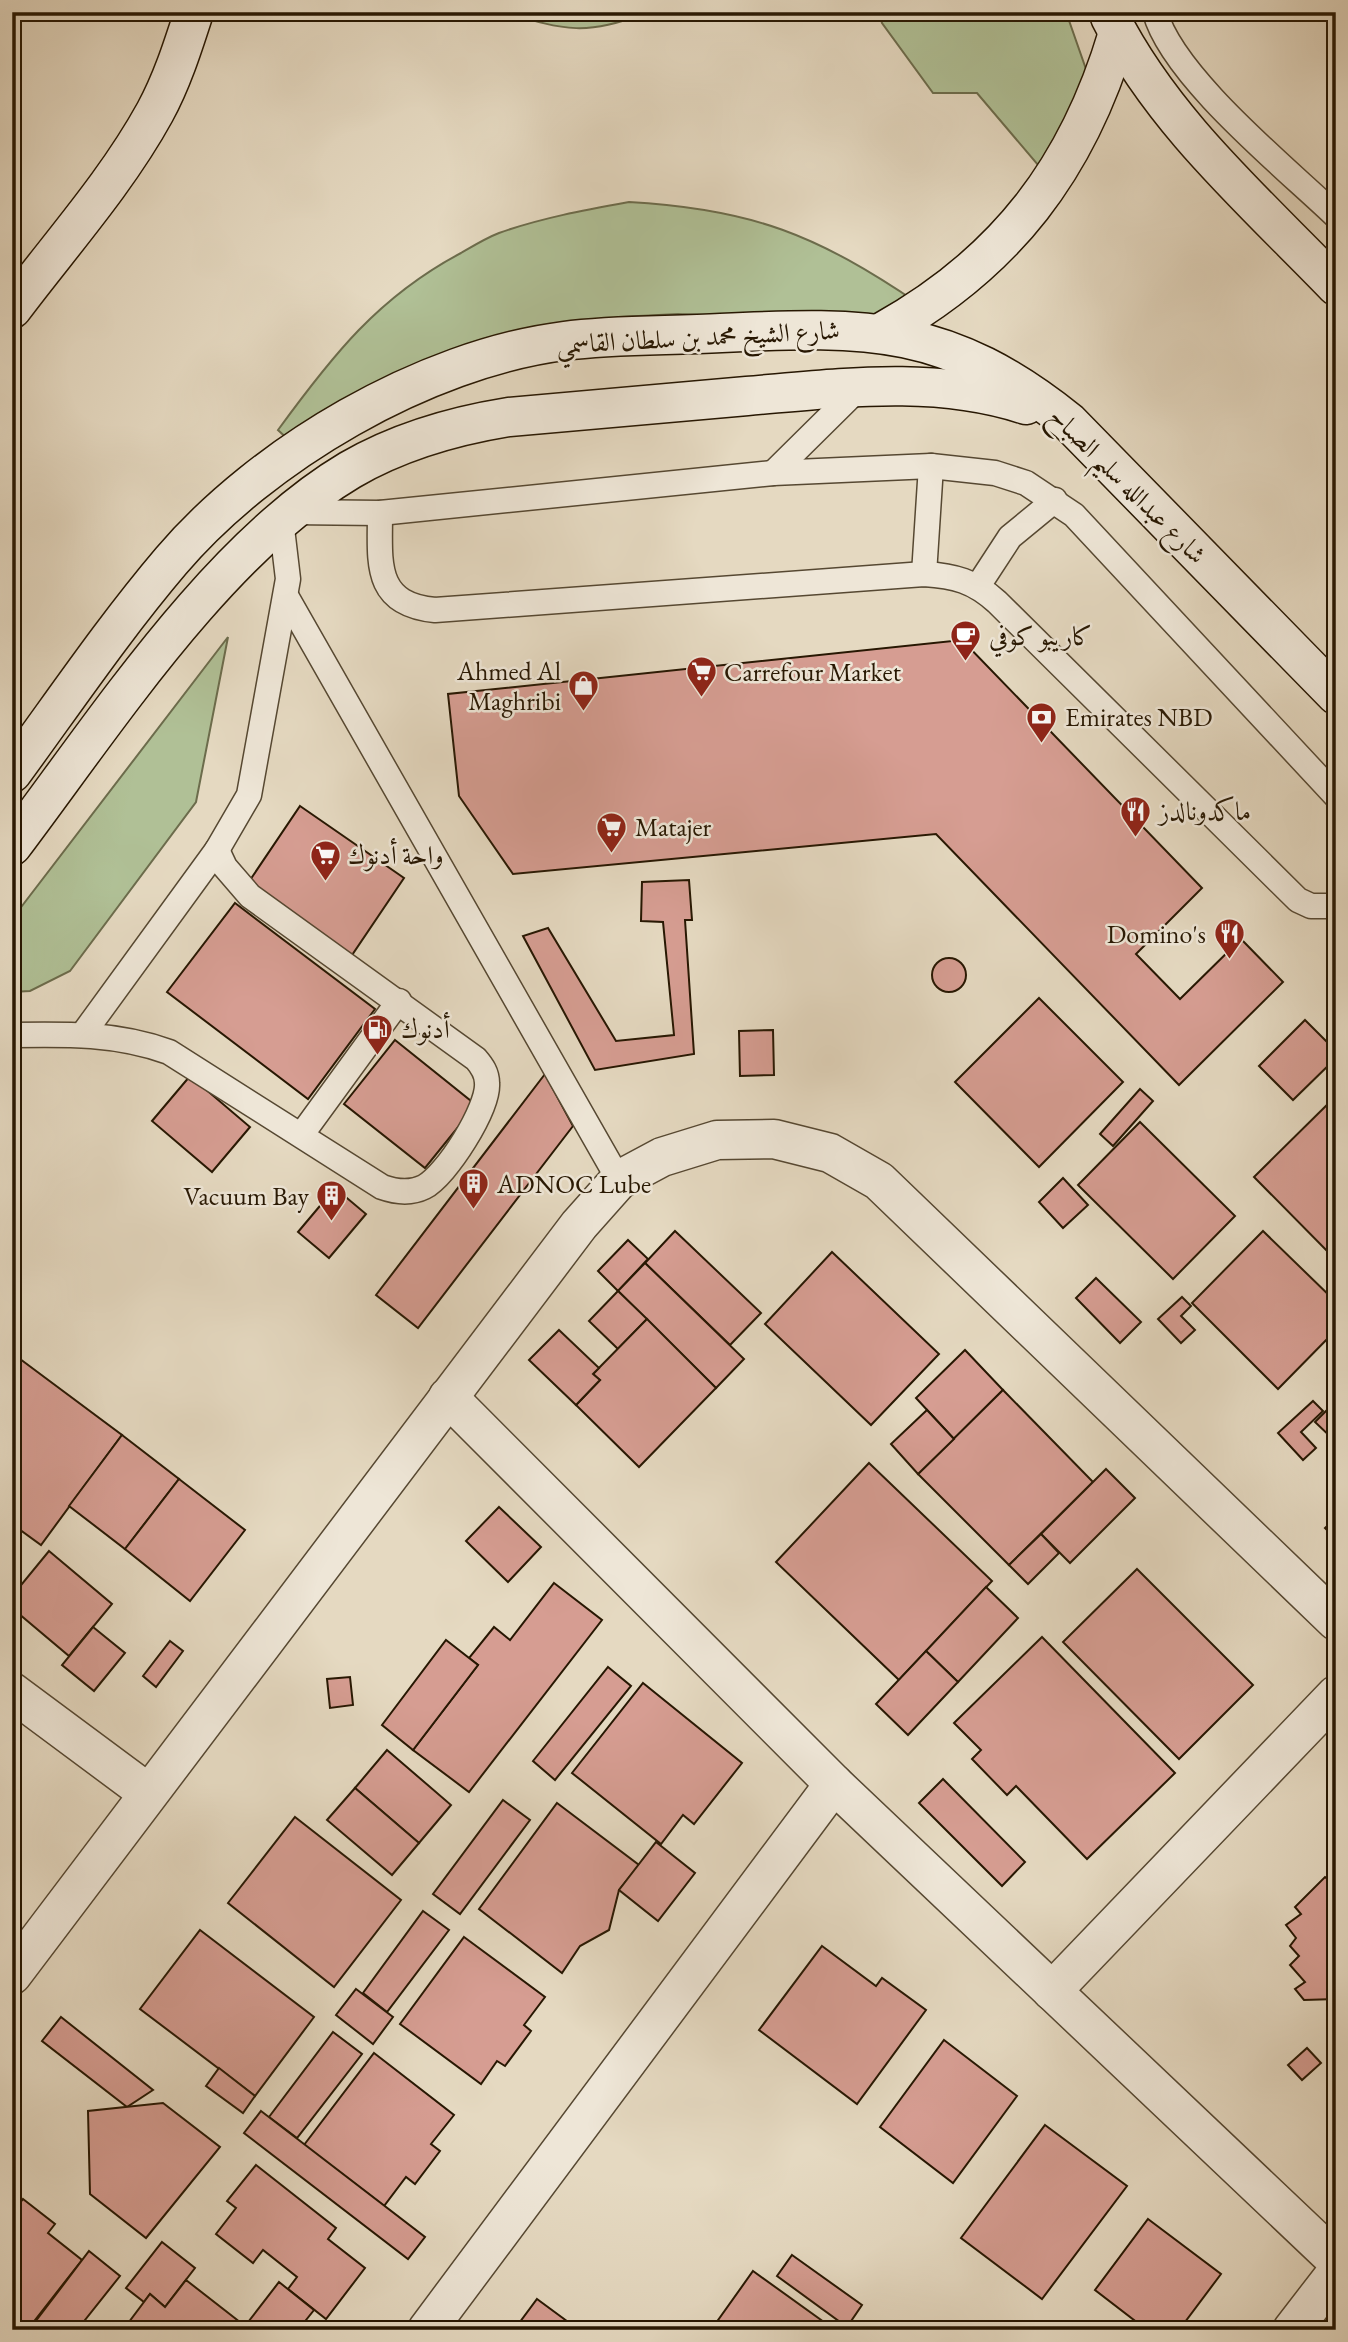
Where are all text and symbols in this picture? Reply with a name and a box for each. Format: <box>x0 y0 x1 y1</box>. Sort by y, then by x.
street label: شارع الشيخ محمد بن سلطان القاسمي <box>555 313 841 369</box>
street label: شارع عبدالله سليم الصباح <box>1036 399 1214 577</box>
cafe icon: كاريبو كوفي <box>949 619 983 663</box>
place label: كاريبو كوفي <box>989 619 1093 658</box>
place label: Ahmed Al Maghribi <box>456 654 561 718</box>
supermarket icon: Carrefour Market <box>684 655 718 699</box>
place label: Carrefour Market <box>724 655 901 689</box>
shop icon: Ahmed Al Maghribi <box>567 669 601 713</box>
bank icon: Emirates NBD <box>1025 700 1059 744</box>
place label: Emirates NBD <box>1065 700 1213 734</box>
restaurant icon: ماكدونالدز <box>1119 794 1153 838</box>
place label: ماكدونالدز <box>1156 794 1251 828</box>
supermarket icon: Matajer <box>595 810 629 854</box>
place label: Matajer <box>635 810 712 844</box>
supermarket icon: واحة أدنوك <box>308 838 342 882</box>
place label: واحة أدنوك <box>348 838 444 872</box>
place label: Domino's <box>1107 917 1206 951</box>
restaurant icon: Domino's <box>1212 917 1246 961</box>
fuel station icon: أدنوك <box>361 1012 395 1056</box>
place label: أدنوك <box>401 1012 450 1046</box>
building icon: ADNOC Lube <box>457 1167 491 1211</box>
place label: ADNOC Lube <box>496 1167 651 1201</box>
place label: Vacuum Bay <box>184 1179 310 1213</box>
building icon: Vacuum Bay <box>315 1179 349 1223</box>

